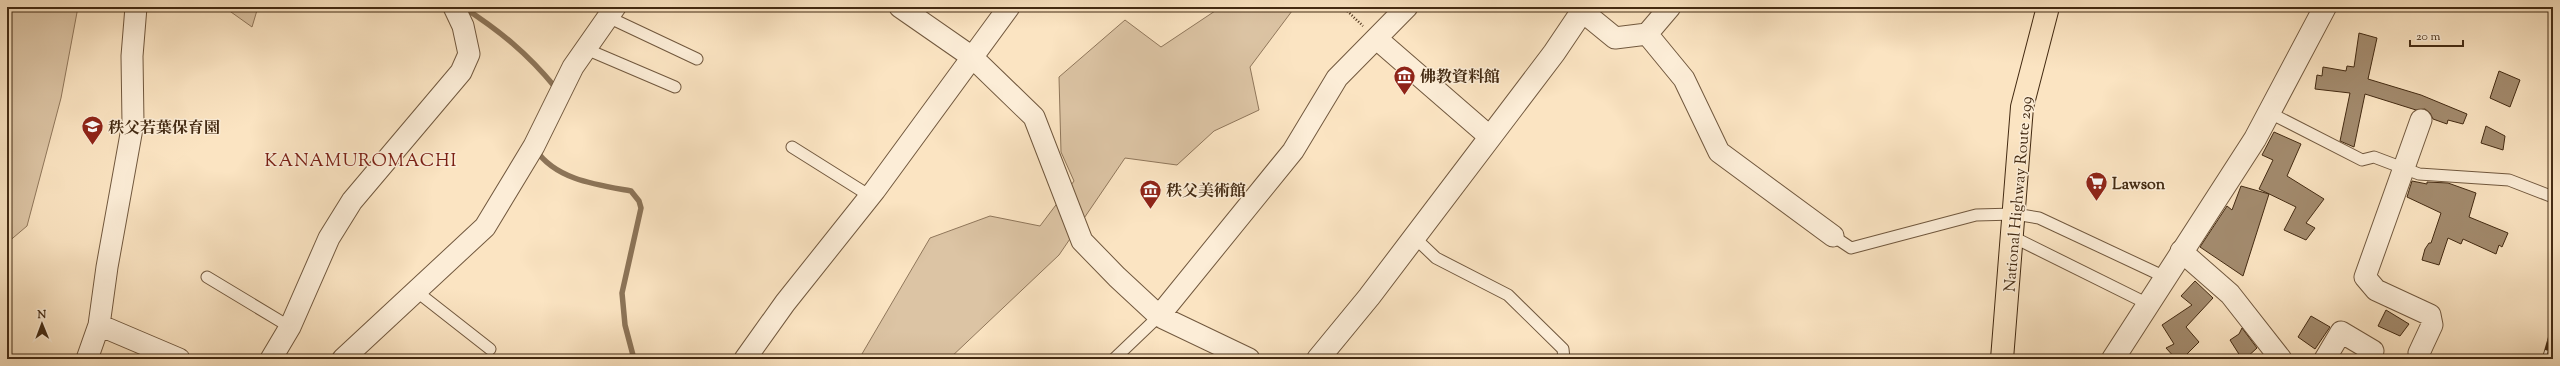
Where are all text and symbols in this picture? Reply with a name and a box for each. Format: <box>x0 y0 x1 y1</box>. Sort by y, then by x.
scale bar <box>2410 22 2463 48</box>
text: 20 m <box>2416 28 2441 46</box>
museum icon: 佛教資料館 <box>1392 63 1418 96</box>
place label: 佛教資料館 <box>1420 67 1500 90</box>
street label: National Highway Route 299 <box>1999 95 2040 293</box>
school or university icon: 秩父若葉保育園 <box>80 114 106 147</box>
place label: 秩父若葉保育園 <box>108 118 220 141</box>
district label: KANAMUROMACHI <box>264 149 458 175</box>
supermarket icon: Lawson <box>2084 170 2110 203</box>
place label: Lawson <box>2112 174 2166 197</box>
museum icon: 秩父美術館 <box>1138 177 1164 210</box>
place label: 秩父美術館 <box>1166 181 1246 204</box>
north arrow <box>22 304 62 344</box>
text: N <box>36 307 47 323</box>

